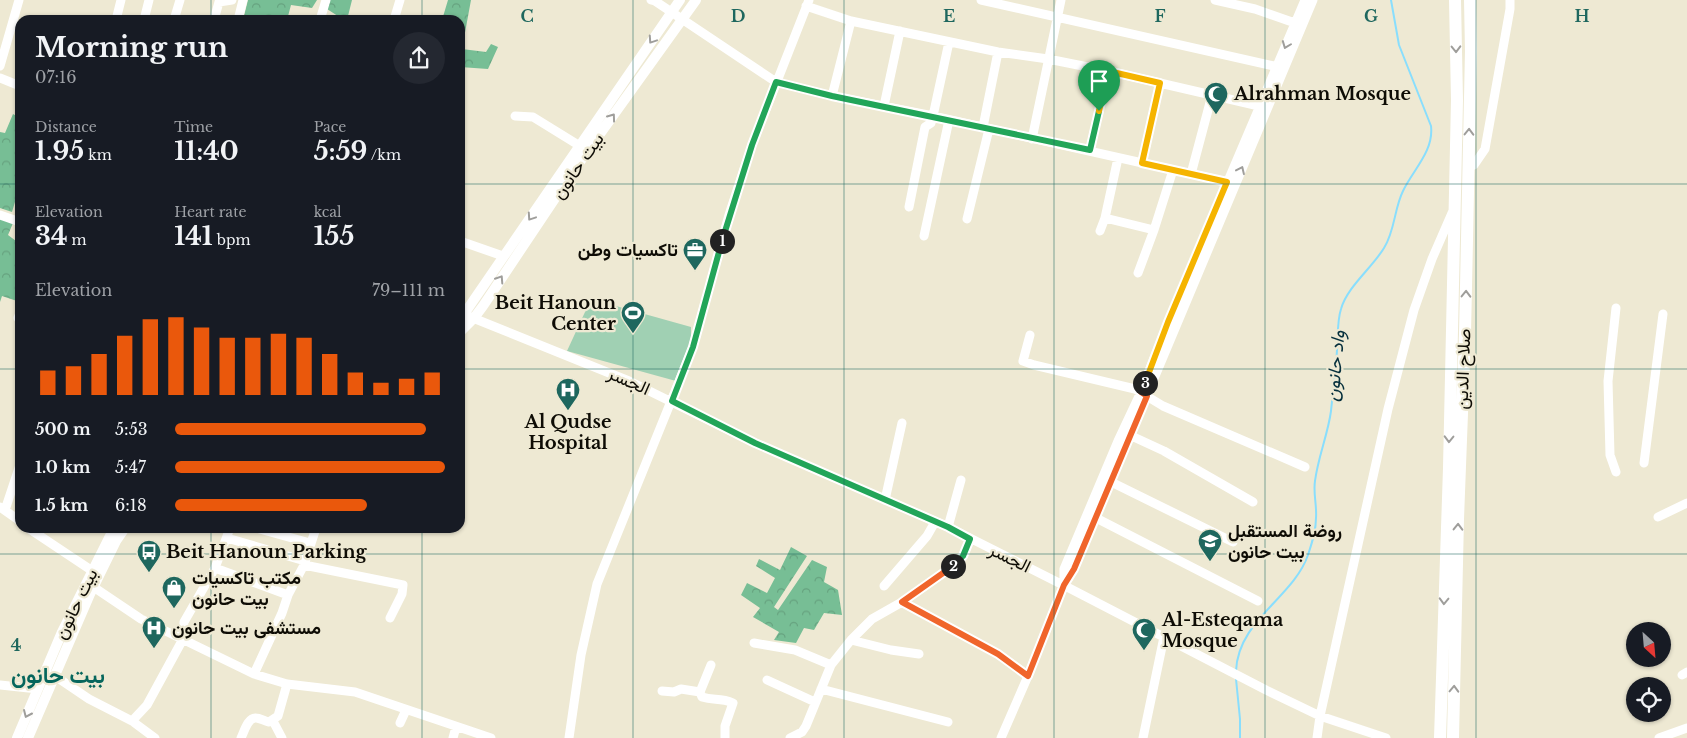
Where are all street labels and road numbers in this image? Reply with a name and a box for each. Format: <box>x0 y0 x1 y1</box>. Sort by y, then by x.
street label: بيت حانون <box>547 129 609 203</box>
street label: صلاح الدين <box>1451 328 1476 410</box>
street label: الجسر <box>604 362 653 400</box>
street label: الجسر <box>985 538 1034 577</box>
street label: بيت حانون <box>49 565 103 643</box>

